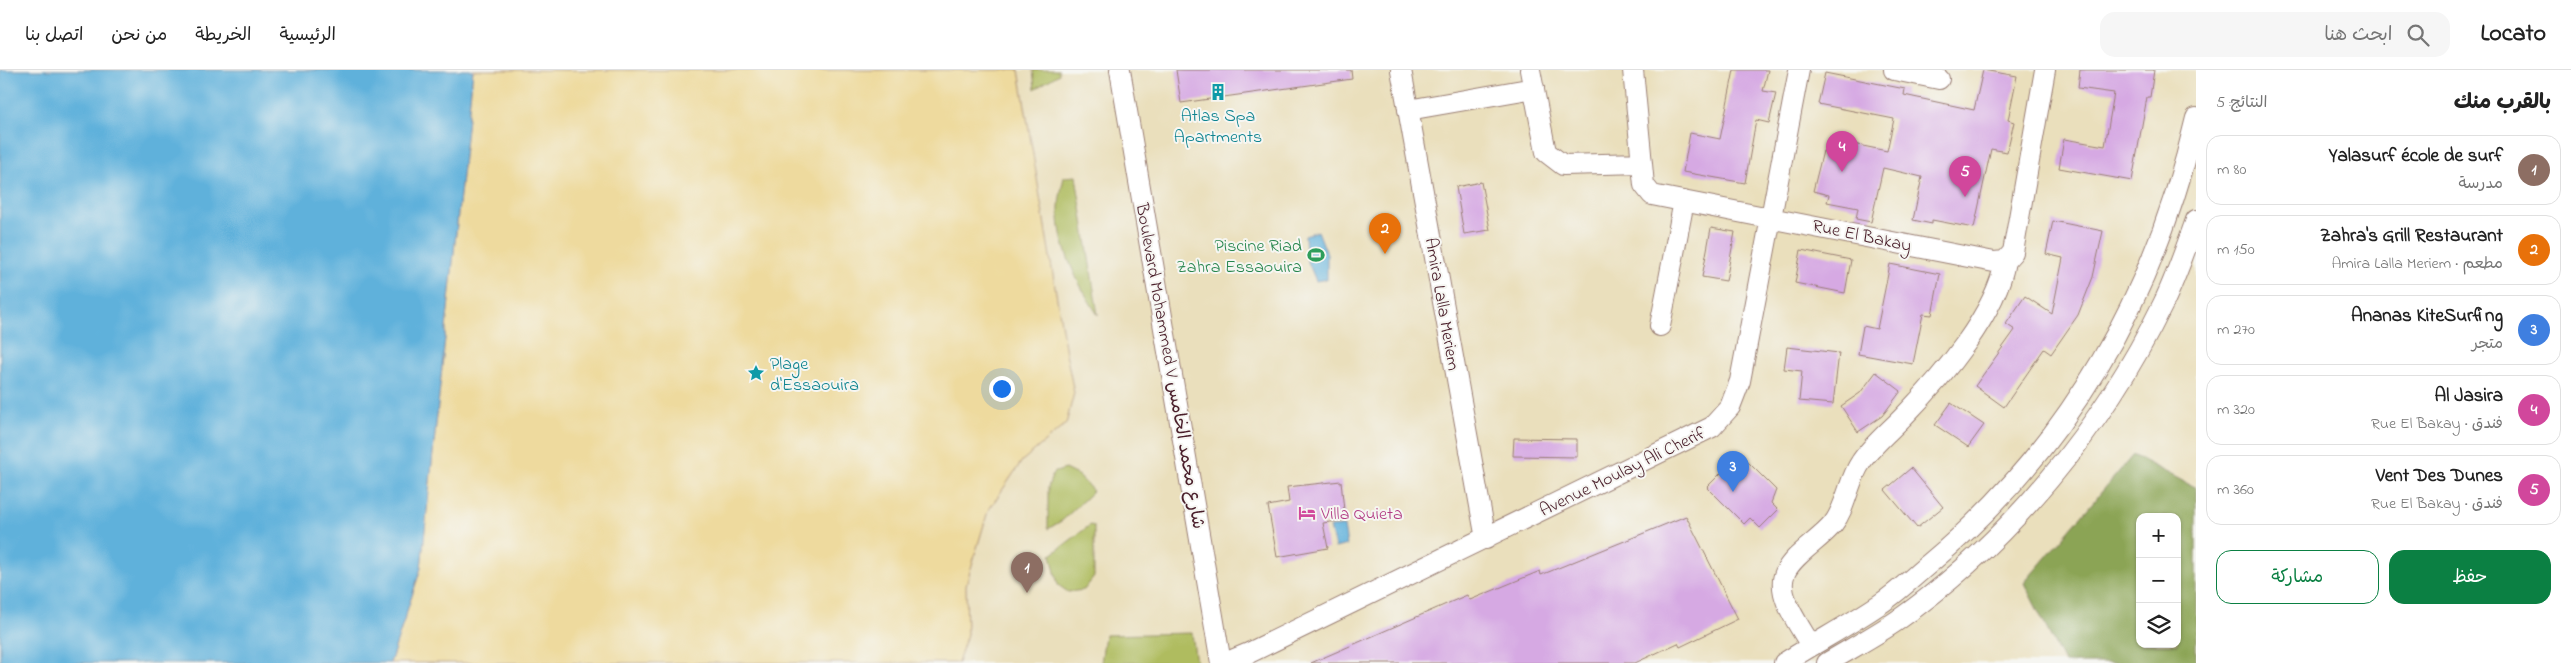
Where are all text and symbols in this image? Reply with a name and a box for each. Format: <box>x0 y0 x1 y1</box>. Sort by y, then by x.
search box <box>2100 12 2450 57</box>
text: Locato <box>2480 17 2546 52</box>
icon: search <box>2404 21 2432 49</box>
text: ابحث هنا <box>2324 22 2392 49</box>
text: اتصل بنا <box>25 23 83 49</box>
text: من نحن <box>111 23 167 49</box>
text: الخريطة <box>195 23 251 49</box>
text: الرئيسية <box>279 23 336 49</box>
building icon: Atlas Spa Apartments <box>1208 82 1228 102</box>
text: بالقرب منك <box>2454 88 2551 118</box>
text: النتائج: 5 <box>2216 91 2267 115</box>
place label: Atlas Spa Apartments <box>1174 104 1262 151</box>
pin: 4 <box>1826 131 1858 172</box>
text: Yalasurf école de surf <box>2329 143 2503 170</box>
pin: 5 <box>1949 156 1981 197</box>
text: 80 m <box>2217 158 2246 182</box>
text: 1 <box>2531 158 2537 182</box>
text: مدرسة <box>2458 172 2503 196</box>
street label: Boulevard Mohammed V شارع محمد الخامس <box>1127 200 1211 531</box>
pin: 2 <box>1369 213 1401 254</box>
street label: Rue El Bakay <box>1810 214 1914 260</box>
text: Zahra's Grill Restaurant <box>2320 223 2503 250</box>
place label: Piscine Riad Zahra Essaouira <box>1177 234 1302 281</box>
street label: Amira Lalla Meriem <box>1417 236 1466 373</box>
text: 150 m <box>2217 238 2255 262</box>
text: 2 <box>2530 238 2538 262</box>
sports icon: Piscine Riad Zahra Essaouira <box>1306 245 1326 265</box>
text: مطعم · Amira Lalla Meriem <box>2331 252 2503 276</box>
text: Ananas KiteSurfing <box>2351 303 2503 330</box>
text: 270 m <box>2217 318 2255 342</box>
text: 3 <box>2531 318 2537 342</box>
text: متجر <box>2472 332 2503 356</box>
place label: Plage d'Essaouira <box>770 352 859 399</box>
place icon: Plage d'Essaouira <box>746 363 766 383</box>
your location <box>989 376 1015 402</box>
text: Al Jasira <box>2435 383 2503 410</box>
text: 320 m <box>2217 398 2255 422</box>
text: 4 <box>2531 398 2537 422</box>
text: فندق · Rue El Bakay <box>2371 412 2503 436</box>
street label: Avenue Moulay Ali Cherif <box>1536 421 1711 524</box>
pin: 3 <box>1717 451 1749 492</box>
text: Vent Des Dunes <box>2376 463 2503 490</box>
text: 360 m <box>2217 478 2254 502</box>
text: 5 <box>2529 478 2539 502</box>
text: فندق · Rue El Bakay <box>2371 492 2503 516</box>
place label: Villa Quieta <box>1320 502 1403 528</box>
hotel icon: Villa Quieta <box>1297 503 1317 523</box>
map controls <box>2136 513 2181 648</box>
button: + <box>2136 513 2181 558</box>
button: مشاركة <box>2216 550 2379 604</box>
button: حفظ <box>2389 550 2551 604</box>
pin: 1 <box>1011 552 1043 593</box>
button: − <box>2136 558 2181 603</box>
button: layers <box>2136 603 2181 648</box>

